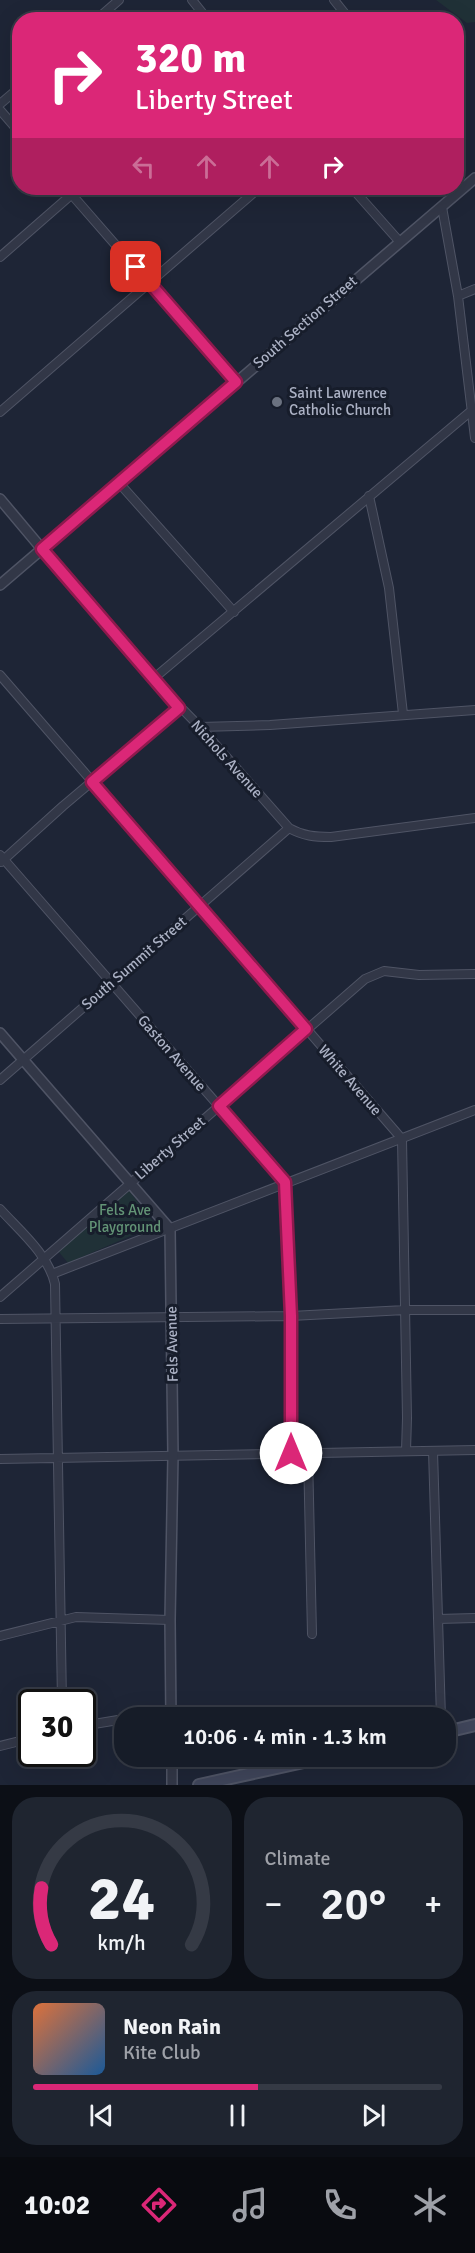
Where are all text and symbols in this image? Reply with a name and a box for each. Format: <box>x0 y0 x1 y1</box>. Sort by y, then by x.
text: 320 m <box>135 33 246 84</box>
icon: right <box>36 36 114 114</box>
text: Liberty Street <box>135 84 293 117</box>
icon: left <box>127 150 160 183</box>
icon: ahead <box>190 150 223 183</box>
icon: ahead <box>253 150 286 183</box>
icon: right <box>316 150 349 183</box>
pin <box>110 241 161 292</box>
icon: arrive <box>119 250 152 283</box>
street label: South Section Street <box>249 272 361 372</box>
place label: Saint Lawrence Catholic Church <box>289 384 391 419</box>
marker: Saint Lawrence Catholic Church <box>270 395 284 409</box>
street label: Nichols Avenue <box>187 716 267 802</box>
street label: South Summit Street <box>78 913 190 1013</box>
street label: Gaston Avenue <box>134 1011 210 1095</box>
street label: White Avenue <box>314 1041 386 1119</box>
street label: Liberty Street <box>131 1112 209 1184</box>
park label: Fels Ave Playground <box>89 1201 161 1236</box>
street label: Fels Avenue <box>162 1306 182 1382</box>
position arrow <box>259 1421 323 1485</box>
speed limit sign: 30 <box>18 1689 96 1767</box>
text: 10:06 · 4 min · 1.3 km <box>183 1723 387 1750</box>
text: Climate <box>265 1846 330 1871</box>
text: 24 <box>88 1860 155 1937</box>
text: 20° <box>320 1877 386 1932</box>
text: − <box>265 1884 282 1925</box>
text: + <box>424 1884 442 1925</box>
text: km/h <box>97 1930 146 1956</box>
text: Neon Rain <box>123 2013 221 2040</box>
text: Kite Club <box>123 2040 201 2065</box>
icon: previous <box>85 2099 118 2132</box>
icon: pause <box>221 2099 254 2132</box>
icon: next <box>357 2099 390 2132</box>
icon: directions <box>138 2184 180 2226</box>
icon: music <box>229 2184 271 2226</box>
icon: phone <box>319 2184 361 2226</box>
icon: climate <box>409 2184 451 2226</box>
text: 10:02 <box>24 2189 90 2222</box>

